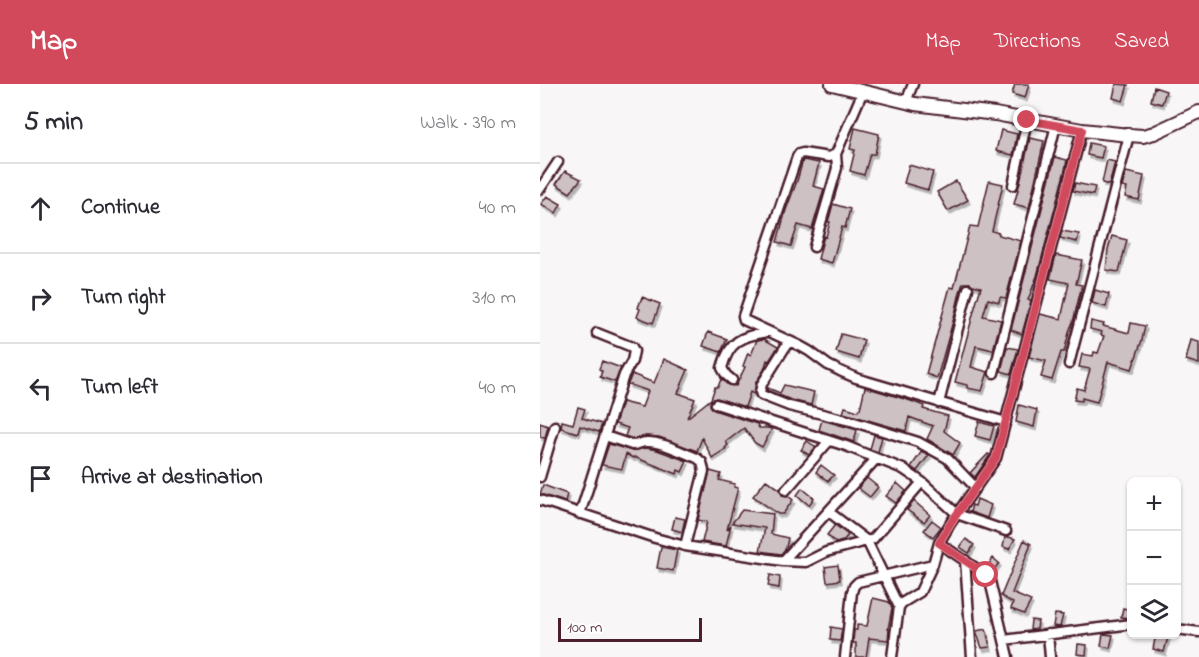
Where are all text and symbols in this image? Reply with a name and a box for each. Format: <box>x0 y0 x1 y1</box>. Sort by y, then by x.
text: Map <box>30 22 77 63</box>
text: Map <box>925 27 961 57</box>
text: Directions <box>994 27 1081 57</box>
text: Saved <box>1114 27 1169 57</box>
text: 5 min <box>24 104 83 142</box>
route end <box>1013 106 1039 132</box>
text: Walk · 390 m <box>420 109 516 138</box>
icon: ahead <box>24 192 57 225</box>
text: Continue <box>81 192 160 224</box>
text: 40 m <box>479 194 516 223</box>
icon: right <box>24 282 57 315</box>
text: Turn right <box>81 282 166 314</box>
text: 310 m <box>472 284 516 313</box>
icon: left <box>24 372 57 405</box>
text: Turn left <box>81 372 158 404</box>
text: 40 m <box>479 374 516 403</box>
icon: arrive <box>24 462 57 495</box>
text: Arrive at destination <box>81 462 263 494</box>
map controls <box>1127 477 1181 639</box>
button: + <box>1127 477 1181 531</box>
button: − <box>1127 531 1181 585</box>
route start <box>972 561 998 587</box>
button: layers <box>1127 585 1181 639</box>
scale bar <box>558 615 702 642</box>
text: 100 m <box>567 616 602 640</box>

